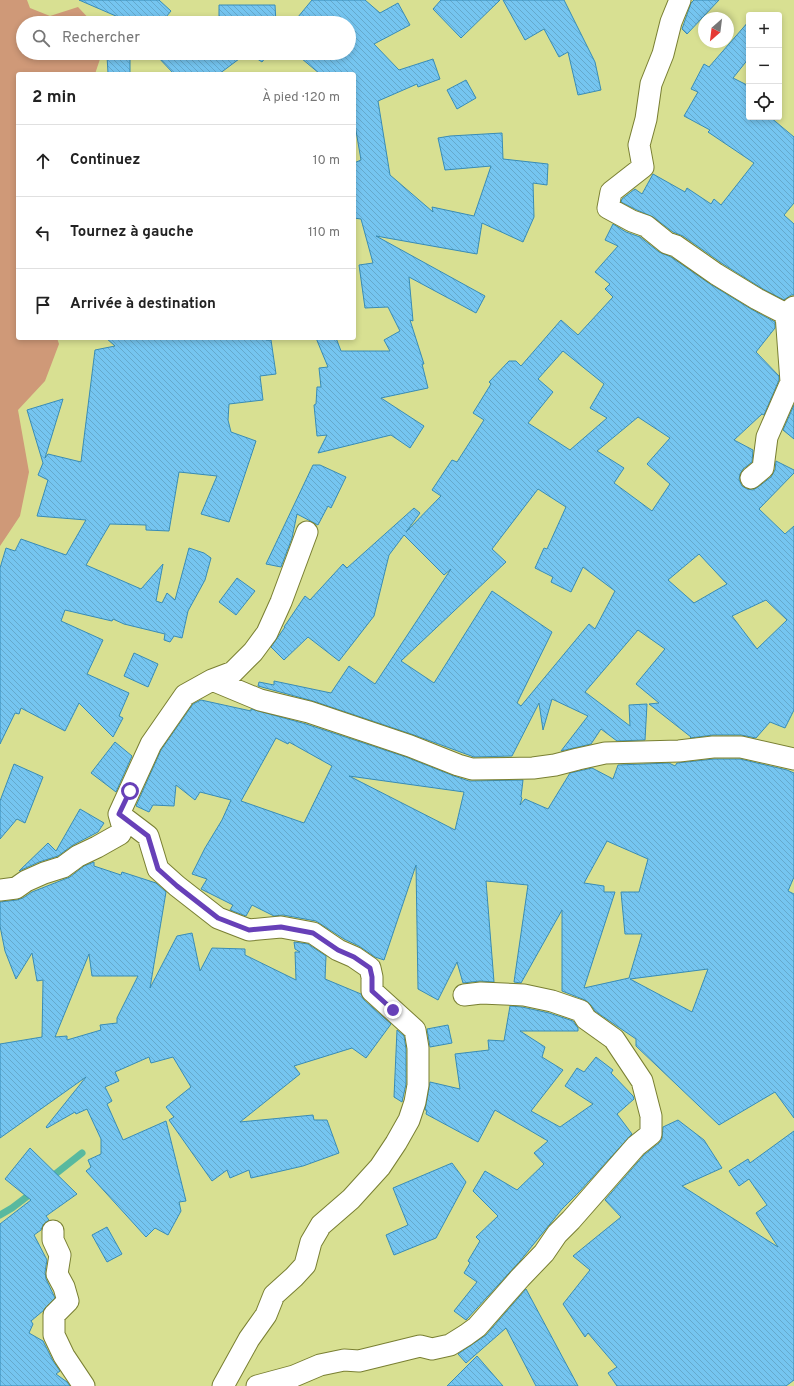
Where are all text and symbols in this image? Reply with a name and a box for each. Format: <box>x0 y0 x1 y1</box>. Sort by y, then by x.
north arrow <box>698 12 734 48</box>
map controls <box>746 12 782 120</box>
button: + <box>746 12 782 48</box>
search box <box>16 16 356 60</box>
icon: search <box>30 27 52 49</box>
text: Rechercher <box>62 29 140 48</box>
button: − <box>746 48 782 84</box>
button: locate <box>746 84 782 120</box>
text: 2 min <box>32 87 76 109</box>
text: À pied · 120 m <box>262 90 340 106</box>
icon: ahead <box>32 150 54 172</box>
text: Continuez <box>70 151 140 170</box>
text: 10 m <box>313 153 340 169</box>
icon: left <box>32 222 54 244</box>
text: Tournez à gauche <box>70 223 194 242</box>
text: 110 m <box>308 225 340 241</box>
icon: arrive <box>32 294 54 316</box>
text: Arrivée à destination <box>70 295 216 314</box>
route start <box>121 782 139 800</box>
route end <box>384 1001 402 1019</box>

